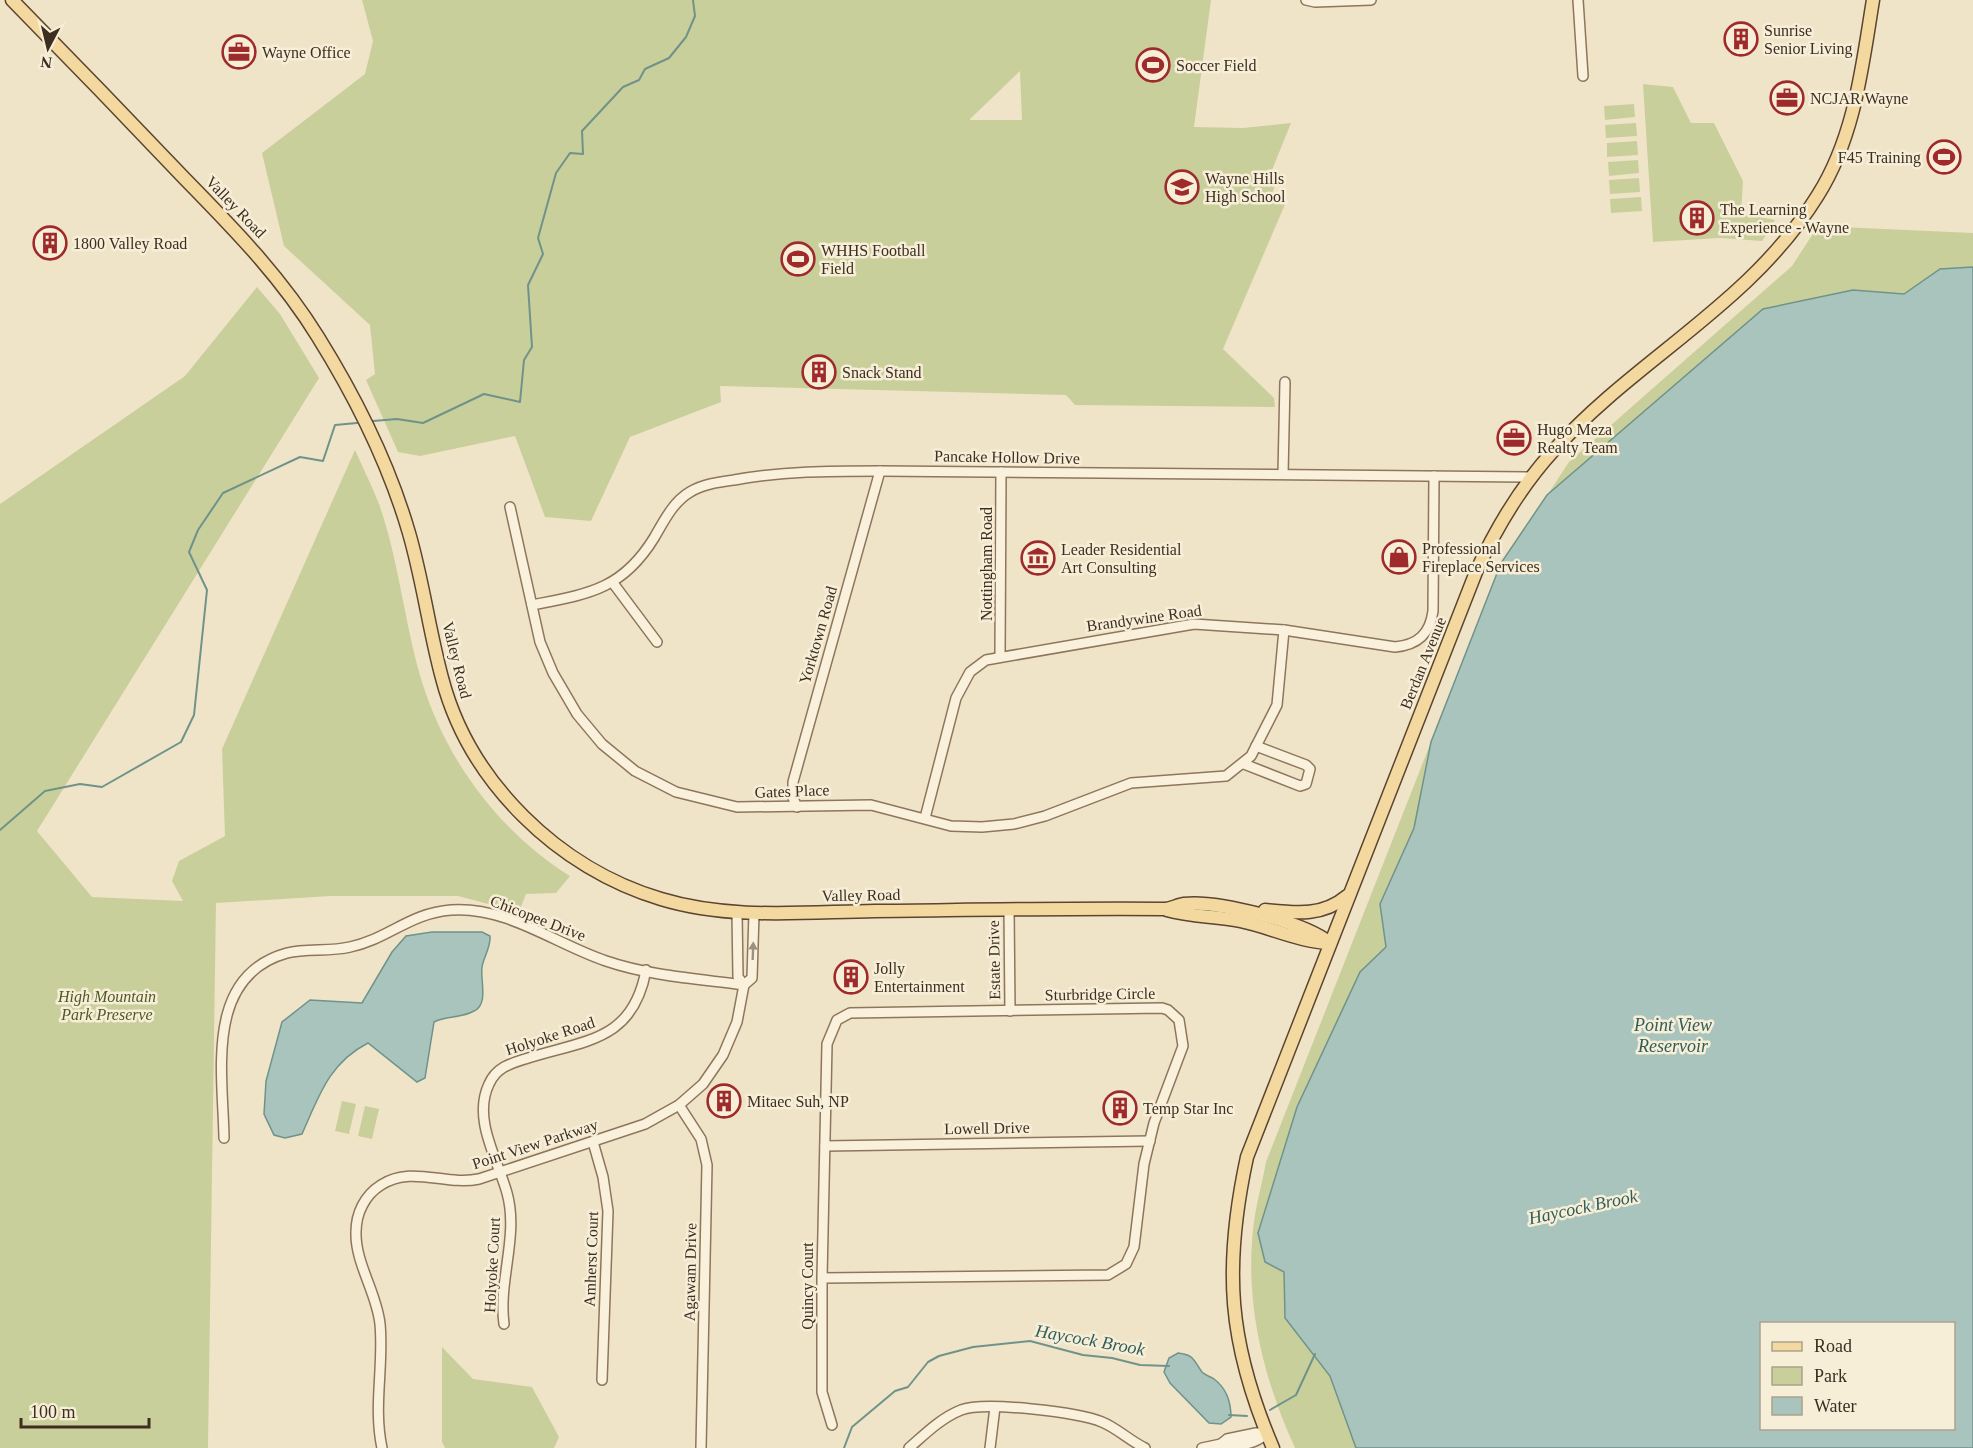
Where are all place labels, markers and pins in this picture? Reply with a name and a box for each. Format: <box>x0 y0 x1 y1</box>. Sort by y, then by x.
building icon: Sunrise Senior Living <box>1723 21 1759 57</box>
place label: Sunrise Senior Living <box>1764 22 1852 58</box>
office icon: Wayne Office <box>221 34 257 70</box>
place label: Wayne Office <box>262 44 351 62</box>
sports icon: Soccer Field <box>1135 47 1171 83</box>
place label: Soccer Field <box>1176 57 1256 74</box>
office icon: NCJAR Wayne <box>1769 80 1805 116</box>
place label: NCJAR Wayne <box>1810 90 1908 108</box>
sports icon: F45 Training <box>1926 139 1962 175</box>
place label: F45 Training <box>1838 149 1921 167</box>
school or university icon: Wayne Hills High School <box>1164 169 1200 205</box>
place label: Wayne Hills High School <box>1205 170 1286 206</box>
building icon: The Learning Experience - Wayne <box>1679 200 1715 236</box>
place label: The Learning Experience - Wayne <box>1720 201 1849 237</box>
building icon: 1800 Valley Road <box>32 225 68 261</box>
place label: 1800 Valley Road <box>73 235 187 253</box>
sports icon: WHHS Football Field <box>780 241 816 277</box>
place label: WHHS Football Field <box>821 242 926 277</box>
building icon: Snack Stand <box>801 354 837 390</box>
place label: Snack Stand <box>842 364 922 381</box>
office icon: Hugo Meza Realty Team <box>1496 420 1532 456</box>
place label: Hugo Meza Realty Team <box>1537 421 1618 457</box>
shop icon: Professional Fireplace Services <box>1381 539 1417 575</box>
museum icon: Leader Residential Art Consulting <box>1020 540 1056 576</box>
place label: Professional Fireplace Services <box>1422 540 1540 576</box>
place label: Leader Residential Art Consulting <box>1061 541 1182 577</box>
building icon: Jolly Entertainment <box>833 959 869 995</box>
place label: Jolly Entertainment <box>874 960 965 995</box>
building icon: Mitaec Suh, NP <box>706 1083 742 1119</box>
building icon: Temp Star Inc <box>1102 1090 1138 1126</box>
place label: Mitaec Suh, NP <box>747 1093 849 1110</box>
place label: Temp Star Inc <box>1143 1100 1233 1118</box>

